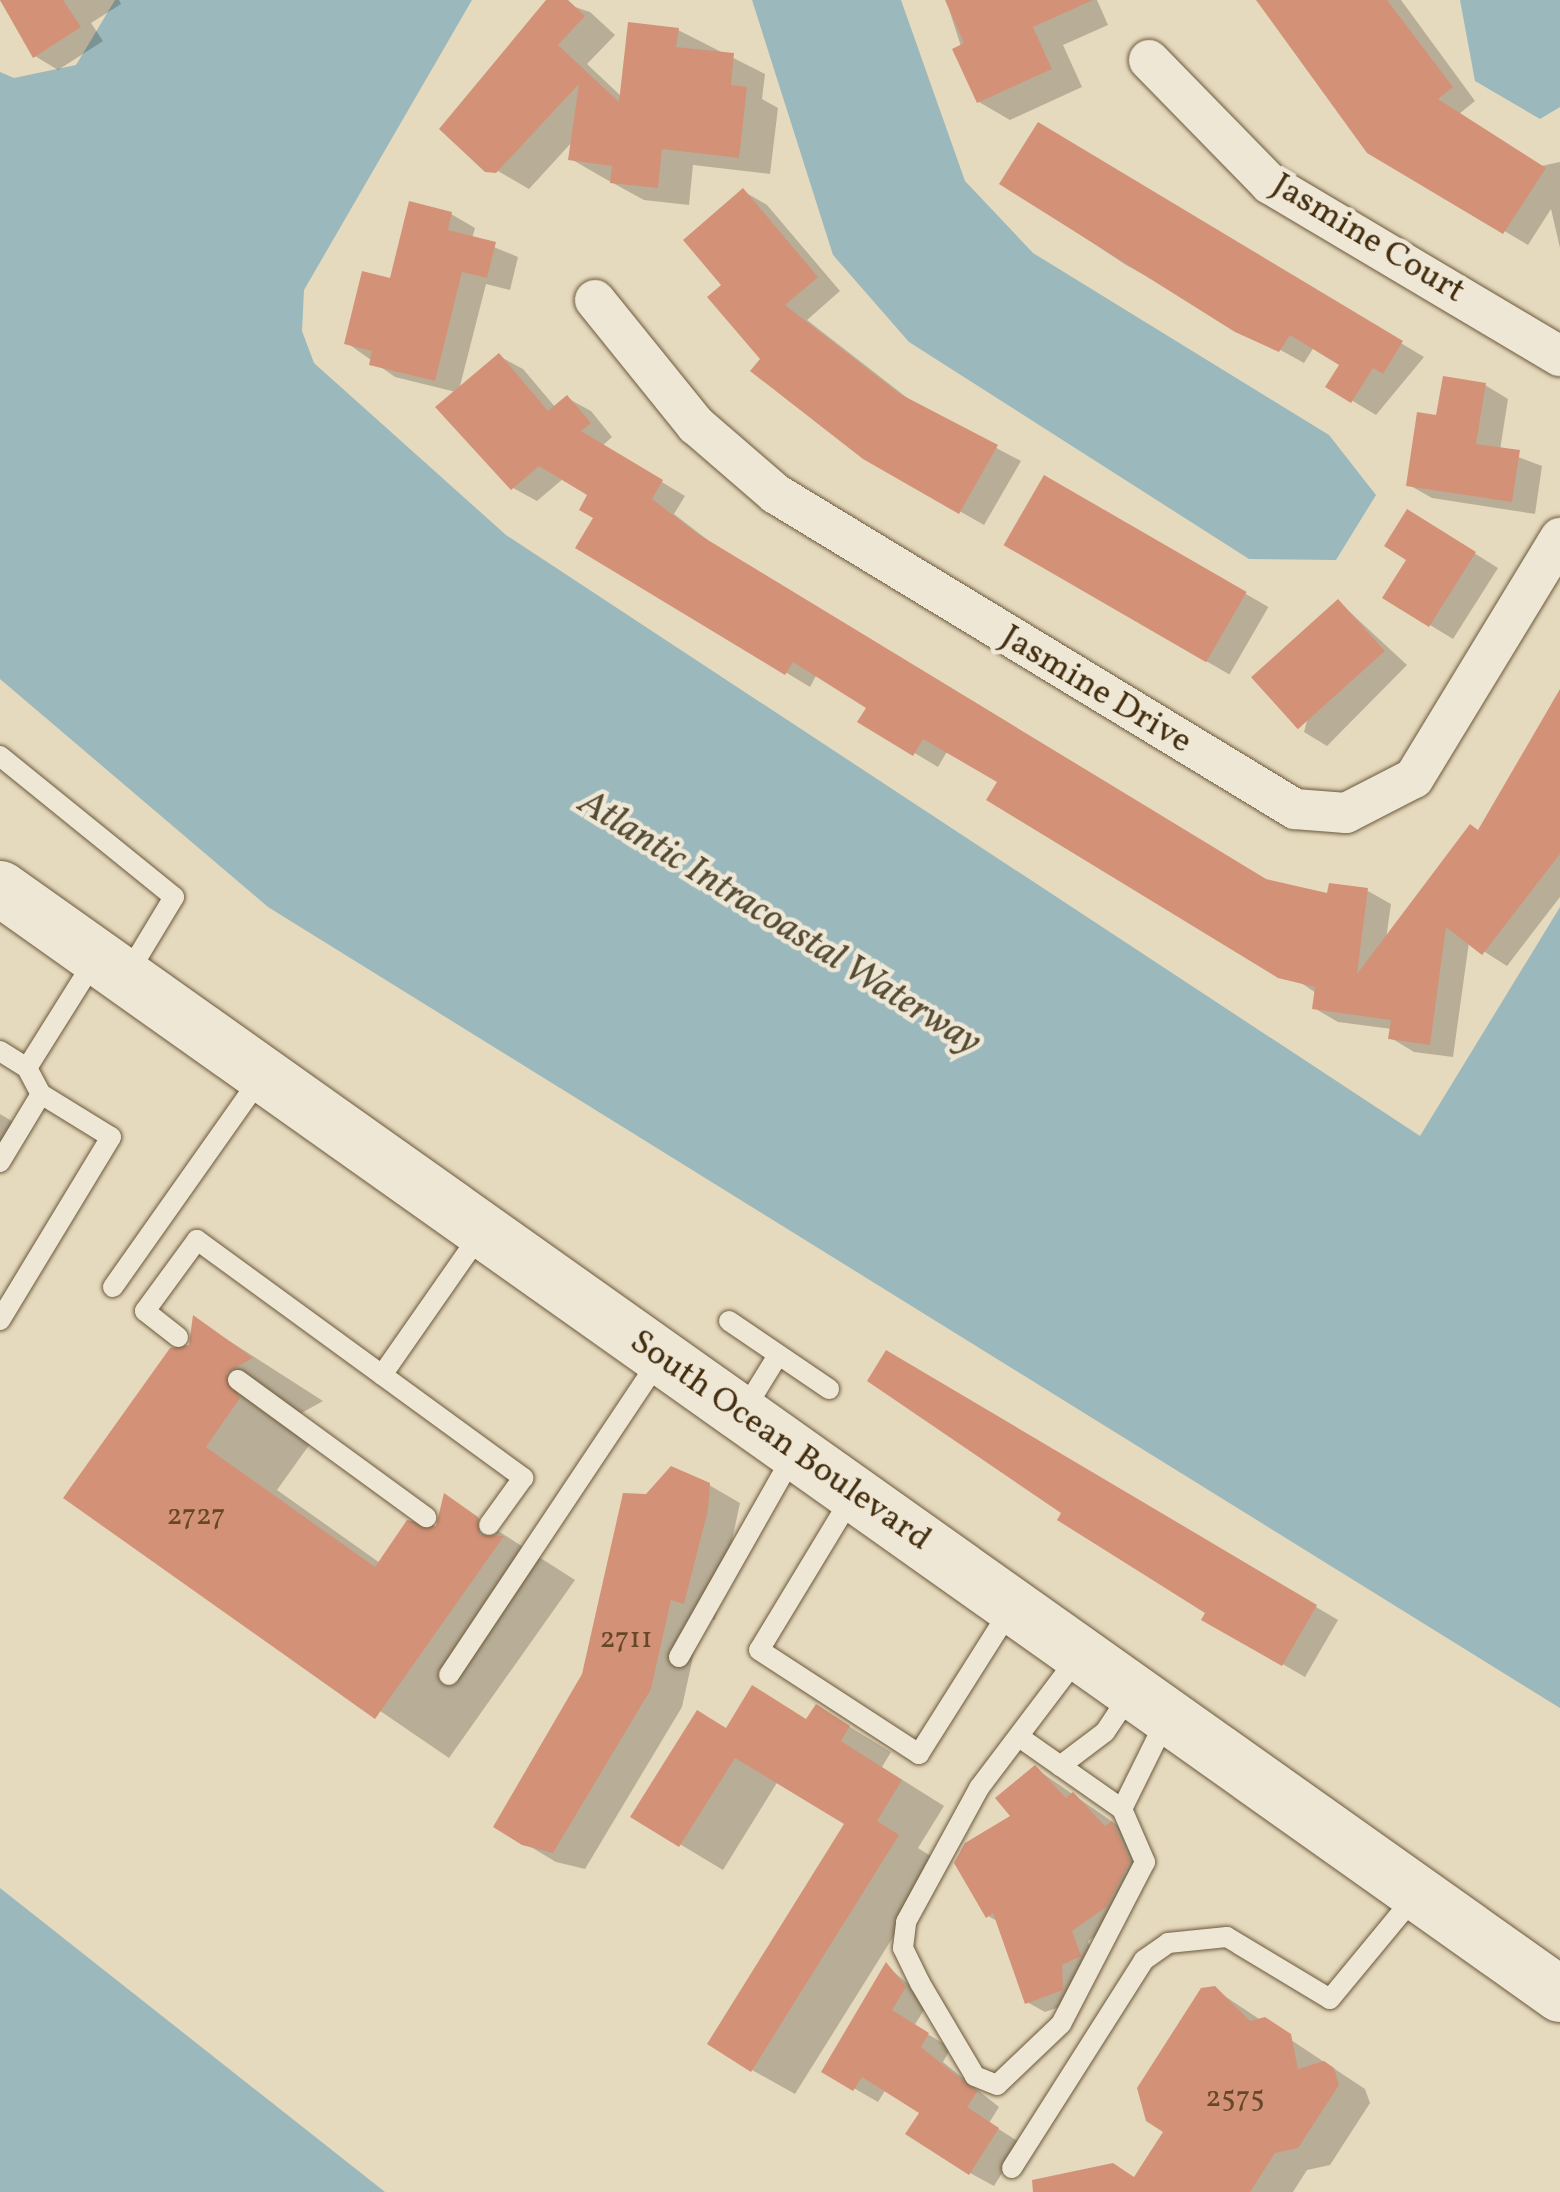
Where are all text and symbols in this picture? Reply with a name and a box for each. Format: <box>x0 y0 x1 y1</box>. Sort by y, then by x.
street label: Jasmine Court <box>1264 165 1472 313</box>
street label: Jasmine Drive <box>993 617 1199 763</box>
water label: Atlantic Intracoastal Waterway <box>569 781 989 1067</box>
street label: South Ocean Boulevard <box>621 1321 939 1561</box>
house number: 2727 <box>166 1498 226 1534</box>
house number: 2711 <box>599 1621 653 1657</box>
house number: 2575 <box>1205 2080 1265 2116</box>

